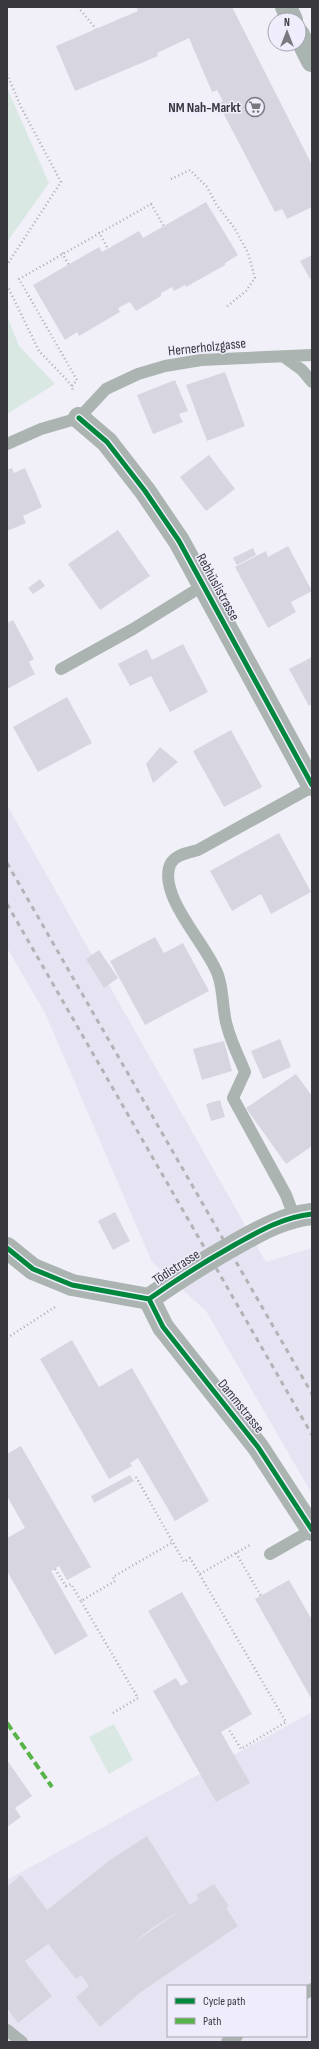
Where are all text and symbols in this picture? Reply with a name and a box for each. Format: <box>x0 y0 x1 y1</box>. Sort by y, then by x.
north arrow <box>267 12 307 52</box>
text: N <box>284 16 290 29</box>
supermarket icon: NM Nah-Markt <box>244 96 266 118</box>
place label: NM Nah-Markt <box>168 99 241 116</box>
street label: Hernerholzgasse <box>167 334 247 360</box>
street label: Rebhüslistrasse <box>193 550 243 624</box>
street label: Tödistrasse <box>149 1245 203 1289</box>
street label: Dammstrasse <box>214 1376 268 1436</box>
legend <box>167 1985 307 2037</box>
text: Cycle path <box>203 1994 245 2009</box>
text: Path <box>203 2014 221 2029</box>

